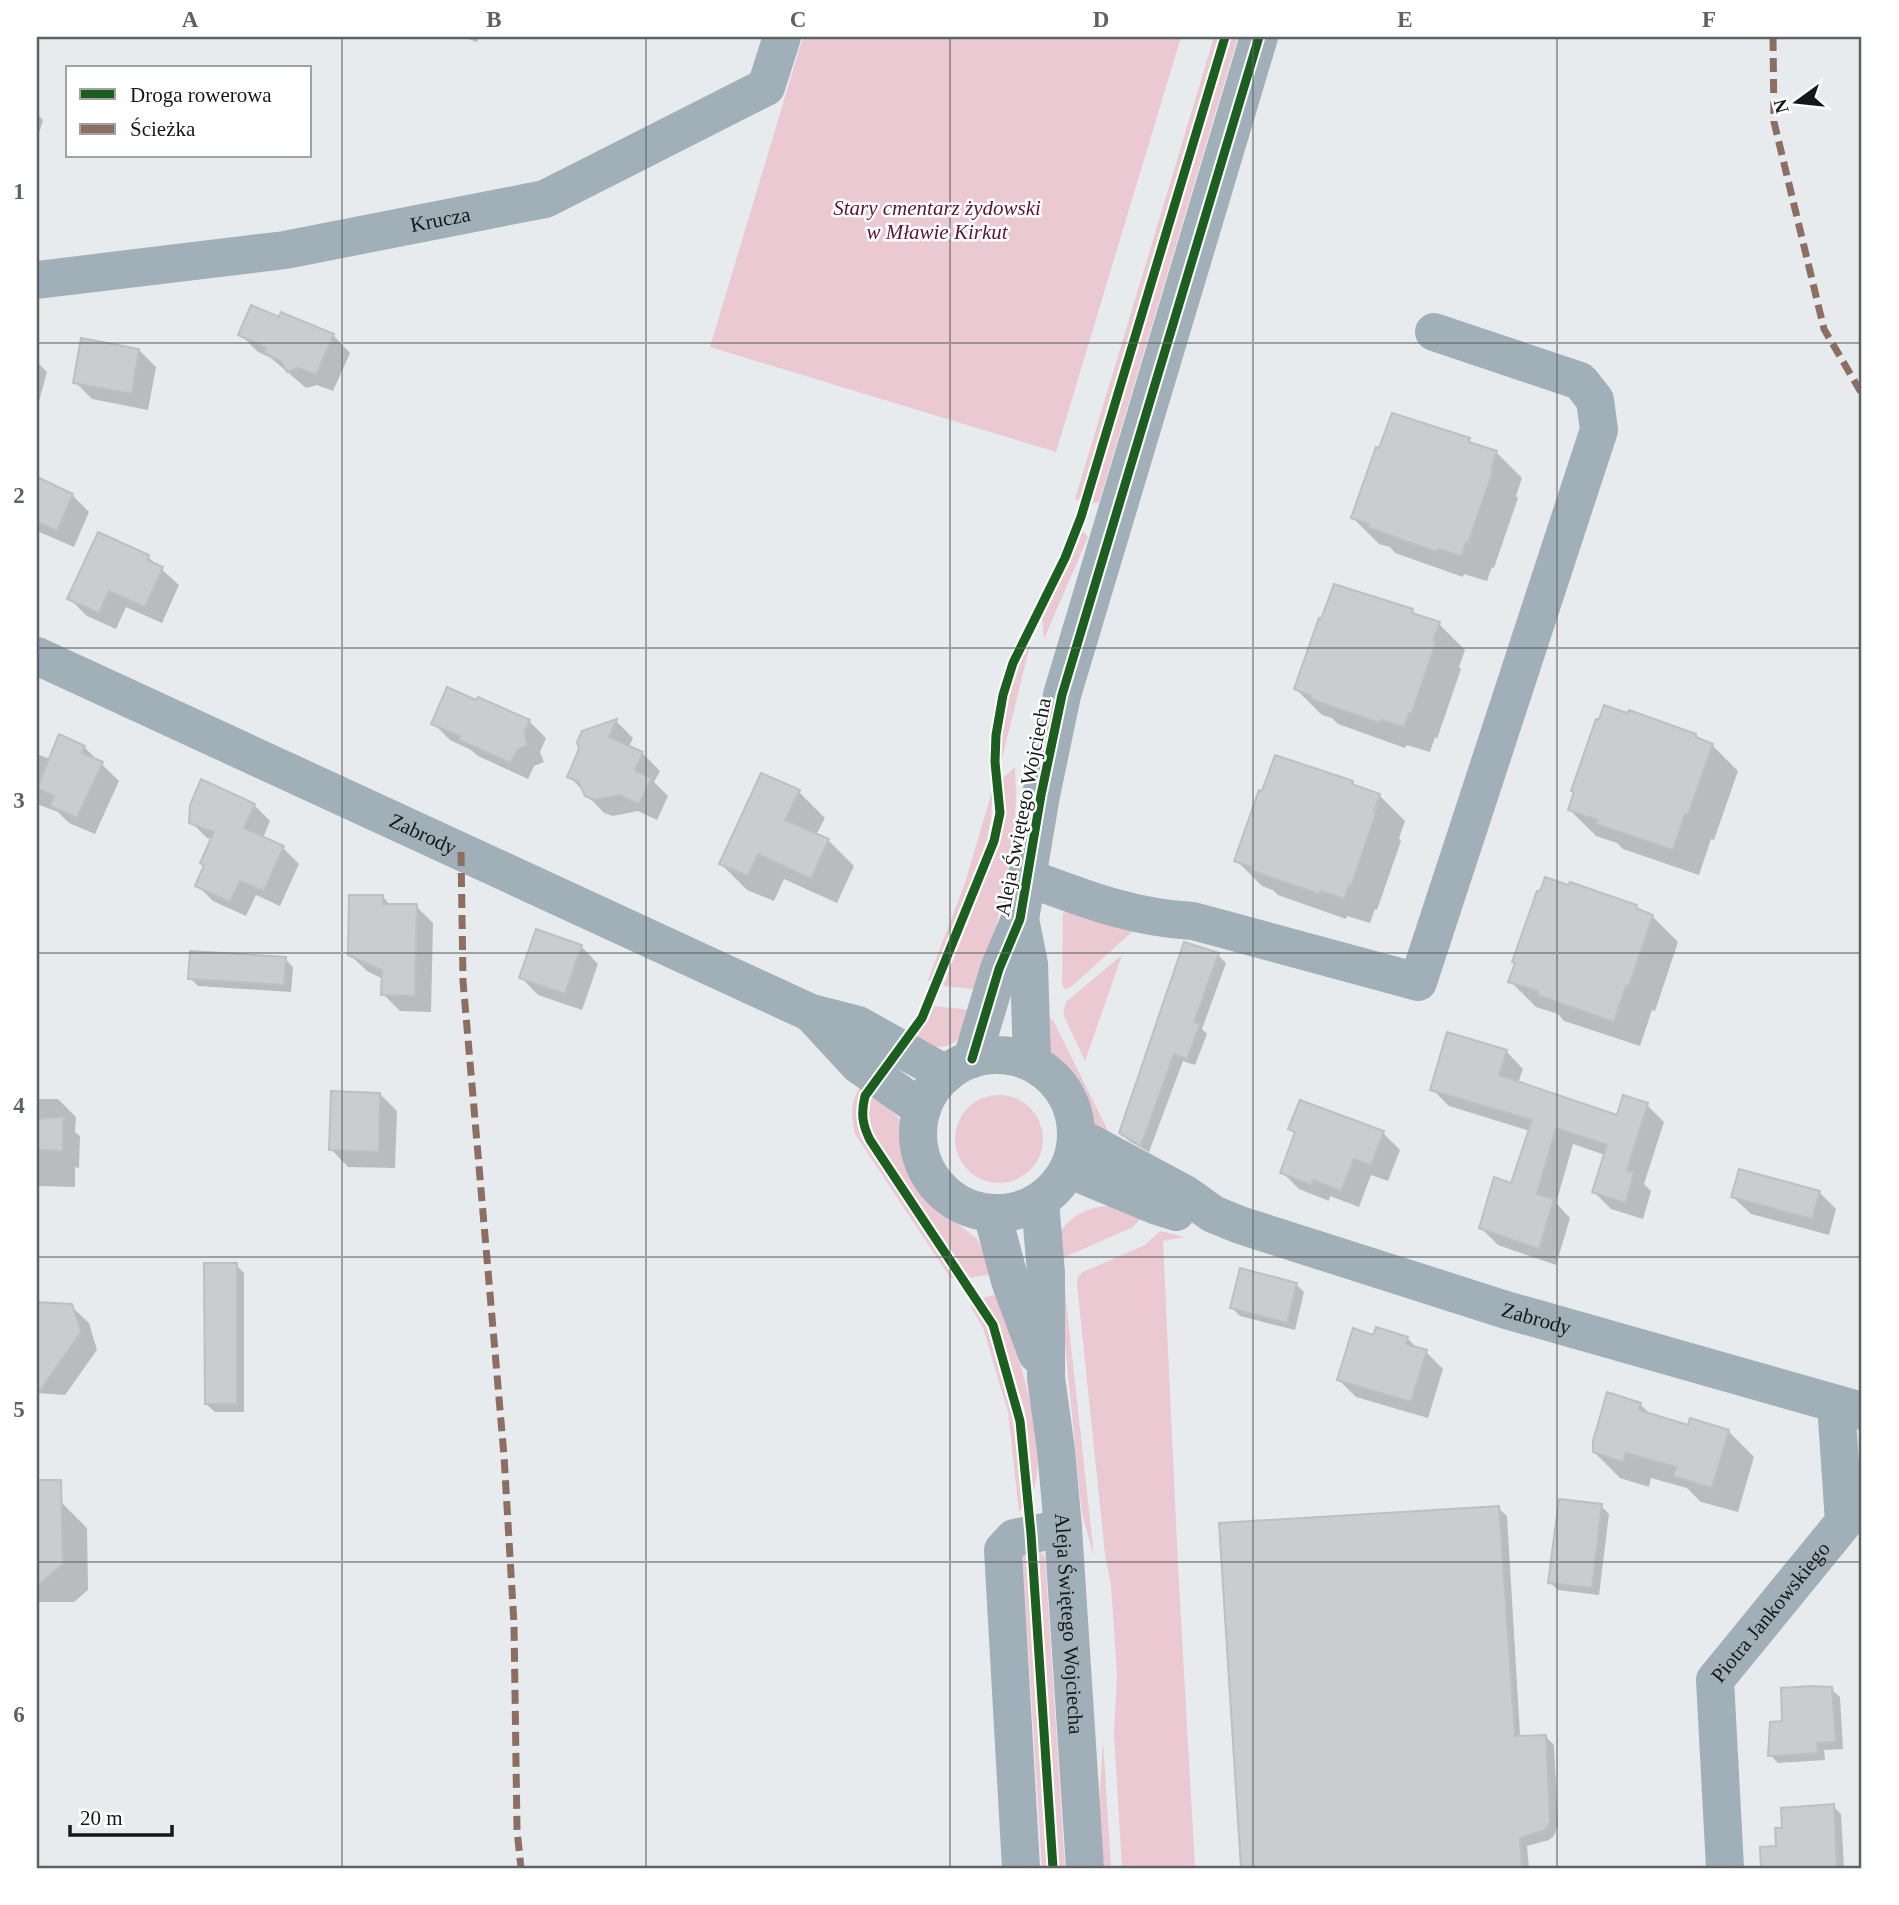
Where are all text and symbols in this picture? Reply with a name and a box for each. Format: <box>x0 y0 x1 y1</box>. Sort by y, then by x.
text: A <box>182 7 199 32</box>
text: B <box>486 7 502 32</box>
text: C <box>790 7 806 32</box>
text: D <box>1093 7 1109 32</box>
text: E <box>1397 7 1413 32</box>
text: F <box>1702 7 1716 32</box>
legend <box>66 66 312 158</box>
north arrow <box>1762 66 1832 136</box>
text: Droga rowerowa <box>130 83 272 107</box>
text: N <box>1769 97 1793 116</box>
text: Ścieżka <box>130 117 196 141</box>
text: 1 <box>13 179 25 204</box>
park label: Stary cmentarz żydowski w Mławie Kirkut <box>833 196 1041 244</box>
street label: Krucza <box>408 202 473 237</box>
text: 2 <box>13 483 25 508</box>
street label: Aleja Świętego Wojciecha <box>990 695 1056 918</box>
text: 3 <box>13 788 25 813</box>
street label: Zabrody <box>386 808 461 860</box>
text: 4 <box>13 1093 25 1118</box>
street label: Zabrody <box>1499 1297 1574 1340</box>
text: 5 <box>13 1397 25 1422</box>
street label: Aleja Świętego Wojciecha <box>1050 1512 1088 1736</box>
street label: Piotra Jankowskiego <box>1706 1537 1835 1687</box>
text: 6 <box>13 1702 25 1727</box>
scale bar <box>70 1793 172 1837</box>
text: 20 m <box>80 1806 123 1830</box>

